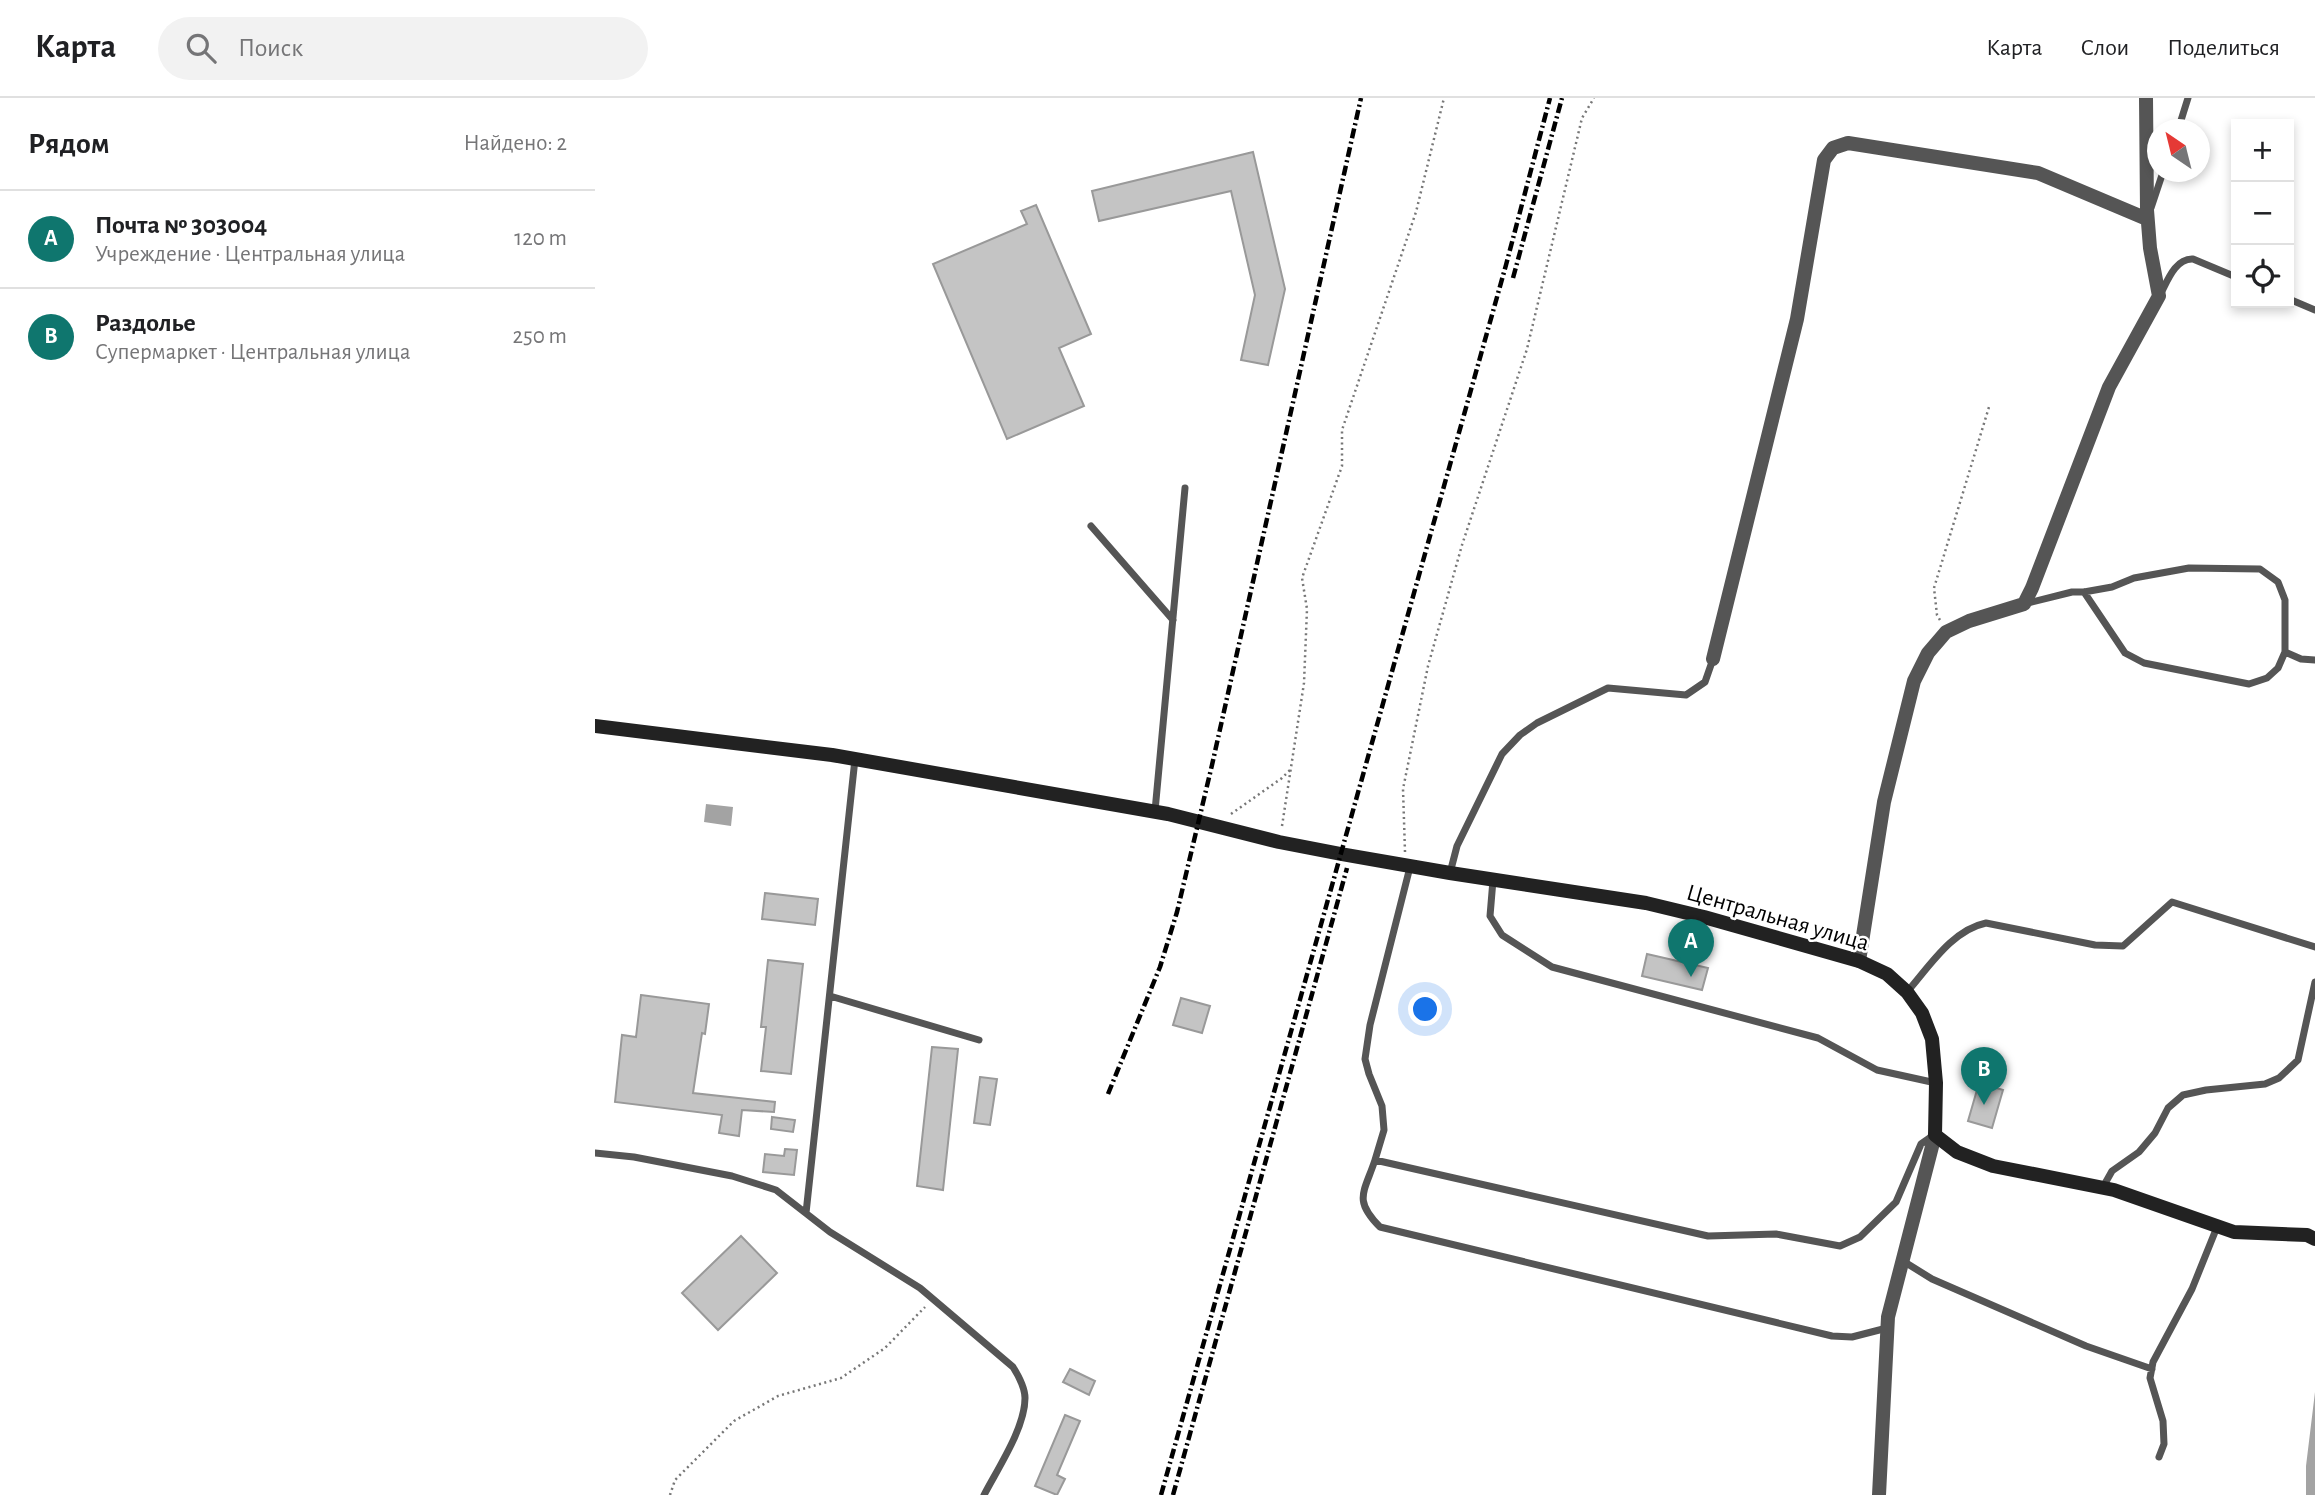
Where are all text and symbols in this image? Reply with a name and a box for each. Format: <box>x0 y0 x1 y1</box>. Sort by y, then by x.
search box <box>158 17 648 80</box>
icon: search <box>182 29 220 67</box>
text: Карта <box>35 31 116 64</box>
text: Поиск <box>238 35 303 61</box>
text: Карта <box>1986 36 2042 60</box>
text: Слои <box>2080 36 2129 60</box>
text: Поделиться <box>2167 36 2280 60</box>
north arrow <box>2147 119 2210 182</box>
map controls <box>2231 119 2294 308</box>
button: + <box>2231 119 2294 182</box>
text: Рядом <box>28 129 110 159</box>
text: Найдено: 2 <box>464 132 567 155</box>
button: − <box>2231 182 2294 245</box>
text: Почта № 303004 <box>95 212 267 238</box>
text: A <box>44 227 58 250</box>
text: 120 m <box>514 227 567 250</box>
text: Учреждение · Центральная улица <box>95 243 405 266</box>
button: locate <box>2231 245 2294 308</box>
text: Раздолье <box>95 310 196 336</box>
text: B <box>44 325 58 348</box>
text: 250 m <box>513 325 567 348</box>
text: Супермаркет · Центральная улица <box>95 341 411 364</box>
street label: Центральная улица <box>1684 880 1872 956</box>
pin: A <box>1668 919 1714 977</box>
your location <box>1408 992 1442 1026</box>
pin: B <box>1961 1047 2007 1105</box>

